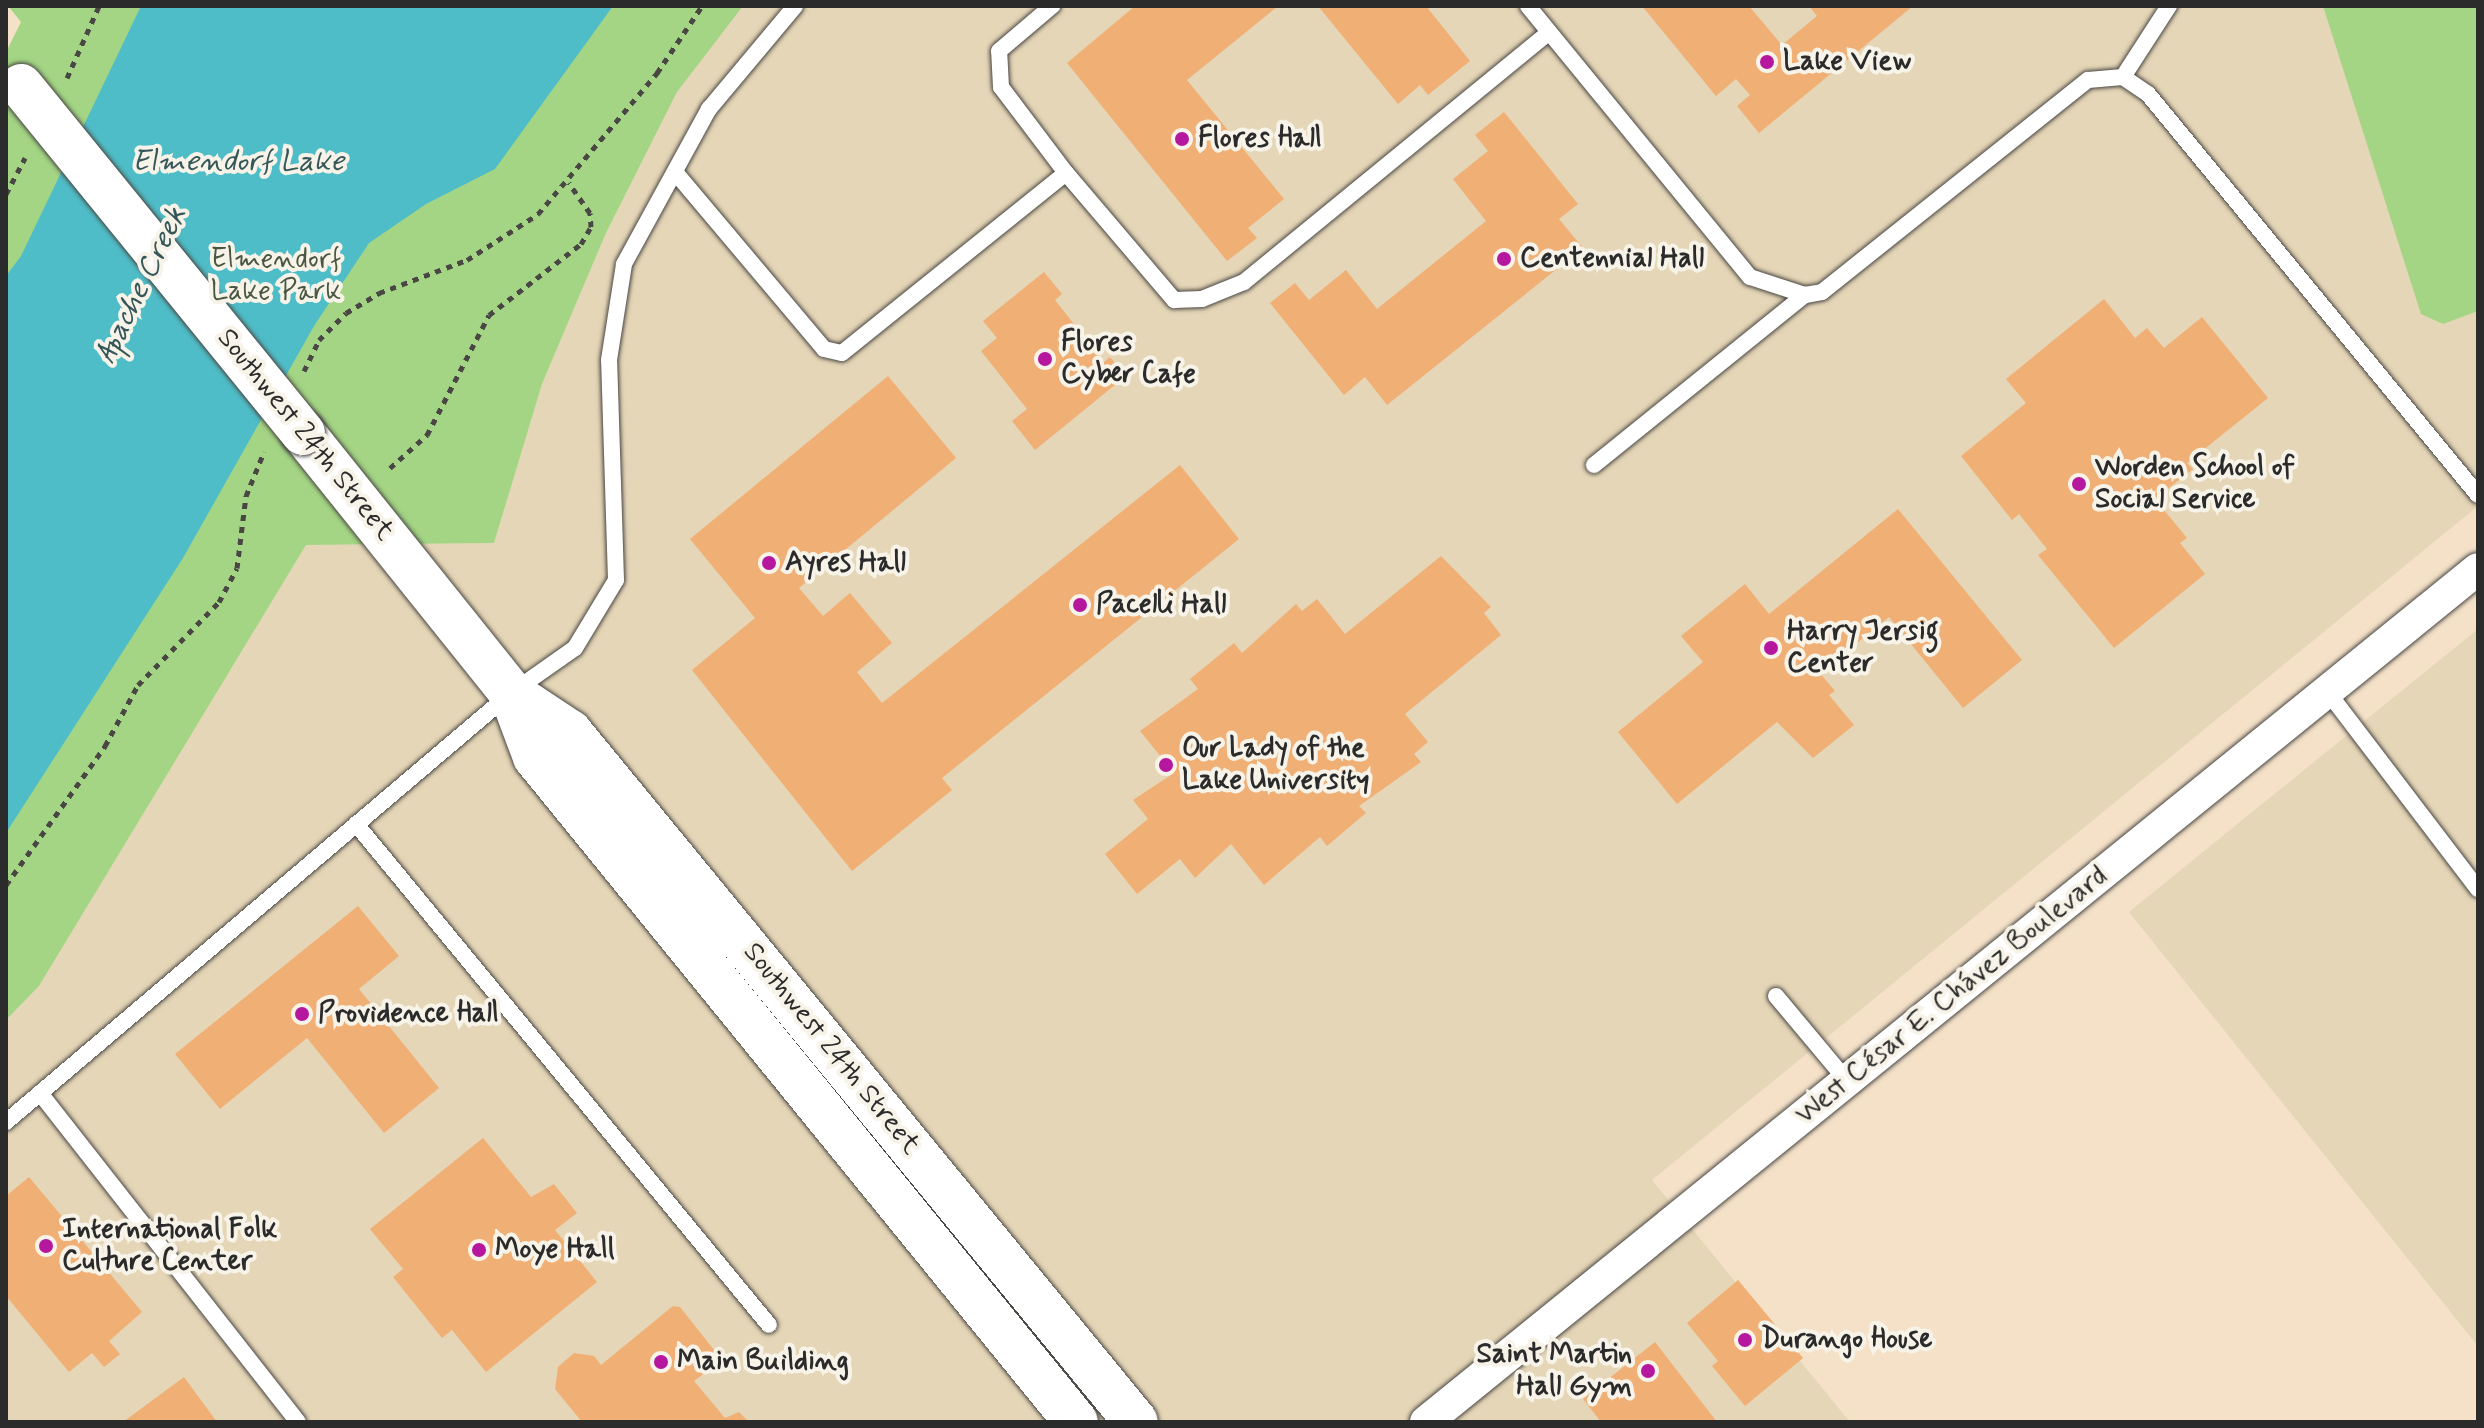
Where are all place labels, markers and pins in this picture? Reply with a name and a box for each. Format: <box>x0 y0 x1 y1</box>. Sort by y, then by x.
place label: Lake View <box>1783 45 1906 79</box>
marker: Lake View <box>1758 53 1776 71</box>
place label: Flores Hall <box>1198 122 1322 156</box>
marker: Flores Hall <box>1173 130 1191 148</box>
place label: Centennial Hall <box>1520 242 1705 276</box>
marker: Centennial Hall <box>1495 250 1513 268</box>
place label: Flores Cyber Cafe <box>1061 326 1201 392</box>
marker: Flores Cyber Cafe <box>1036 350 1054 368</box>
place label: Worden School of Social Service <box>2095 451 2296 517</box>
marker: Worden School of Social Service <box>2070 475 2088 493</box>
place label: Ayres Hall <box>785 546 904 580</box>
marker: Ayres Hall <box>760 554 778 572</box>
place label: Pacelli Hall <box>1096 588 1226 622</box>
marker: Pacelli Hall <box>1071 596 1089 614</box>
place label: Harry Jersig Center <box>1787 615 1936 681</box>
marker: Harry Jersig Center <box>1762 639 1780 657</box>
place label: Our Lady of the Lake University <box>1182 732 1371 798</box>
marker: Our Lady of the Lake University <box>1157 756 1175 774</box>
place label: Providence Hall <box>318 997 501 1031</box>
marker: Providence Hall <box>293 1005 311 1023</box>
place label: International Folk Culture Center <box>62 1213 276 1279</box>
place label: Moye Hall <box>495 1233 611 1267</box>
marker: International Folk Culture Center <box>37 1237 55 1255</box>
marker: Moye Hall <box>470 1241 488 1259</box>
place label: Durango House <box>1761 1323 1937 1357</box>
marker: Durango House <box>1736 1331 1754 1349</box>
place label: Saint Martin Hall Gym <box>1477 1338 1632 1404</box>
place label: Main Building <box>677 1345 839 1379</box>
marker: Main Building <box>652 1353 670 1371</box>
marker: Saint Martin Hall Gym <box>1639 1362 1657 1380</box>

